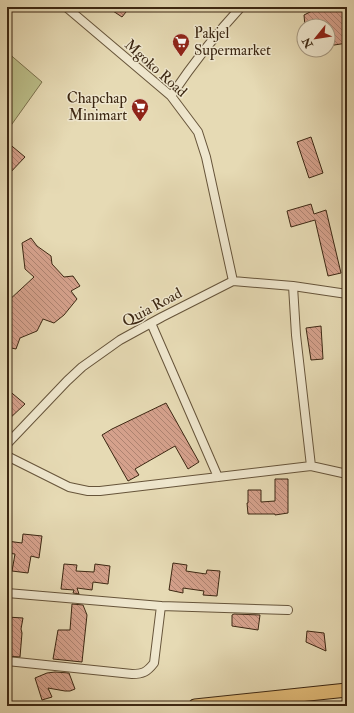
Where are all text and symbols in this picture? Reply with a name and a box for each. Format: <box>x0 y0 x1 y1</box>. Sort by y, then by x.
north arrow <box>296 18 336 58</box>
place label: Pakjel Supermarket <box>194 24 271 61</box>
supermarket icon: Pakjel Supermarket <box>171 32 191 57</box>
text: N <box>299 34 316 51</box>
street label: Mgoko Road <box>120 35 191 102</box>
place label: Chapchap Minimart <box>67 89 127 125</box>
supermarket icon: Chapchap Minimart <box>130 97 150 122</box>
street label: Quia Road <box>119 283 186 331</box>

